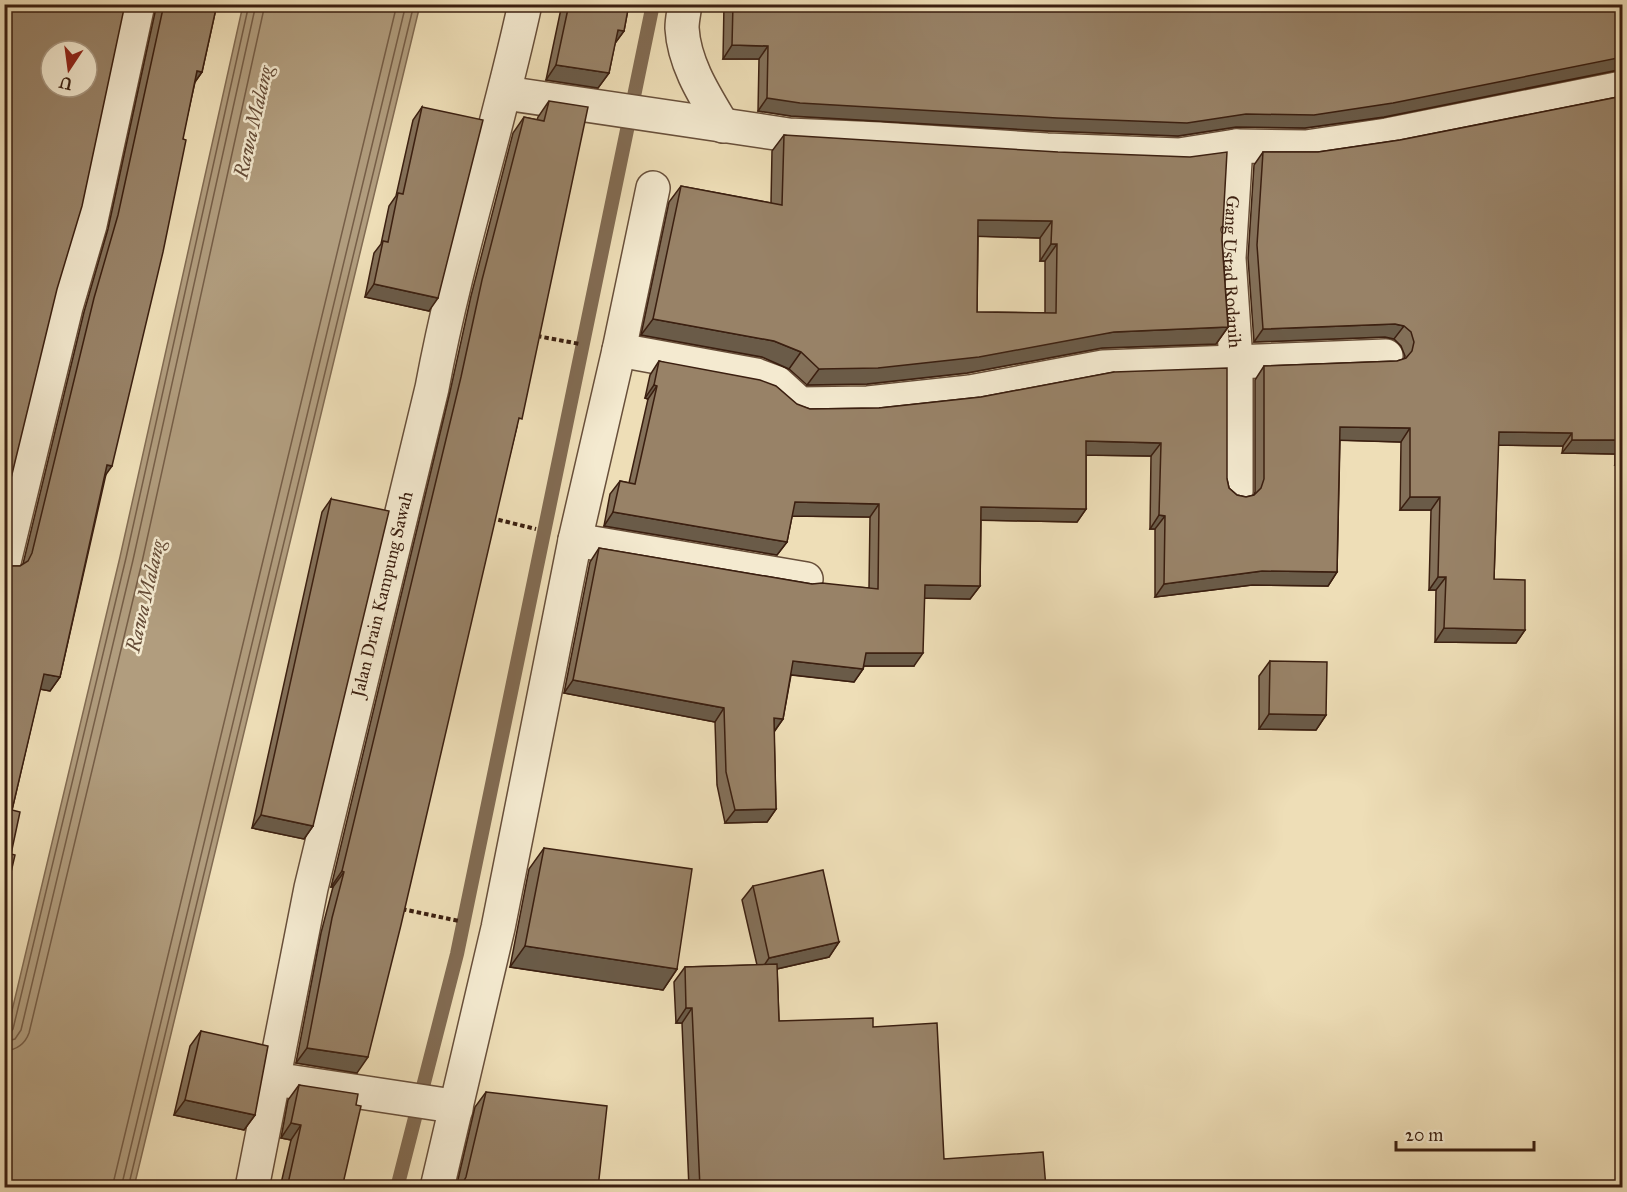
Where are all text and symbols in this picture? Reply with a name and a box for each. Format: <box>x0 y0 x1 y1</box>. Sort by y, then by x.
north arrow <box>39 39 99 99</box>
water label: Rawa Malang <box>228 62 278 181</box>
text: U <box>57 72 74 94</box>
street label: Gang Ustad Rodanih <box>1218 195 1246 349</box>
street label: Jalan Drain Kampung Sawah <box>346 489 418 702</box>
water label: Rawa Malang <box>120 536 170 655</box>
scale bar <box>1396 1114 1534 1152</box>
text: 20 m <box>1405 1124 1443 1146</box>

